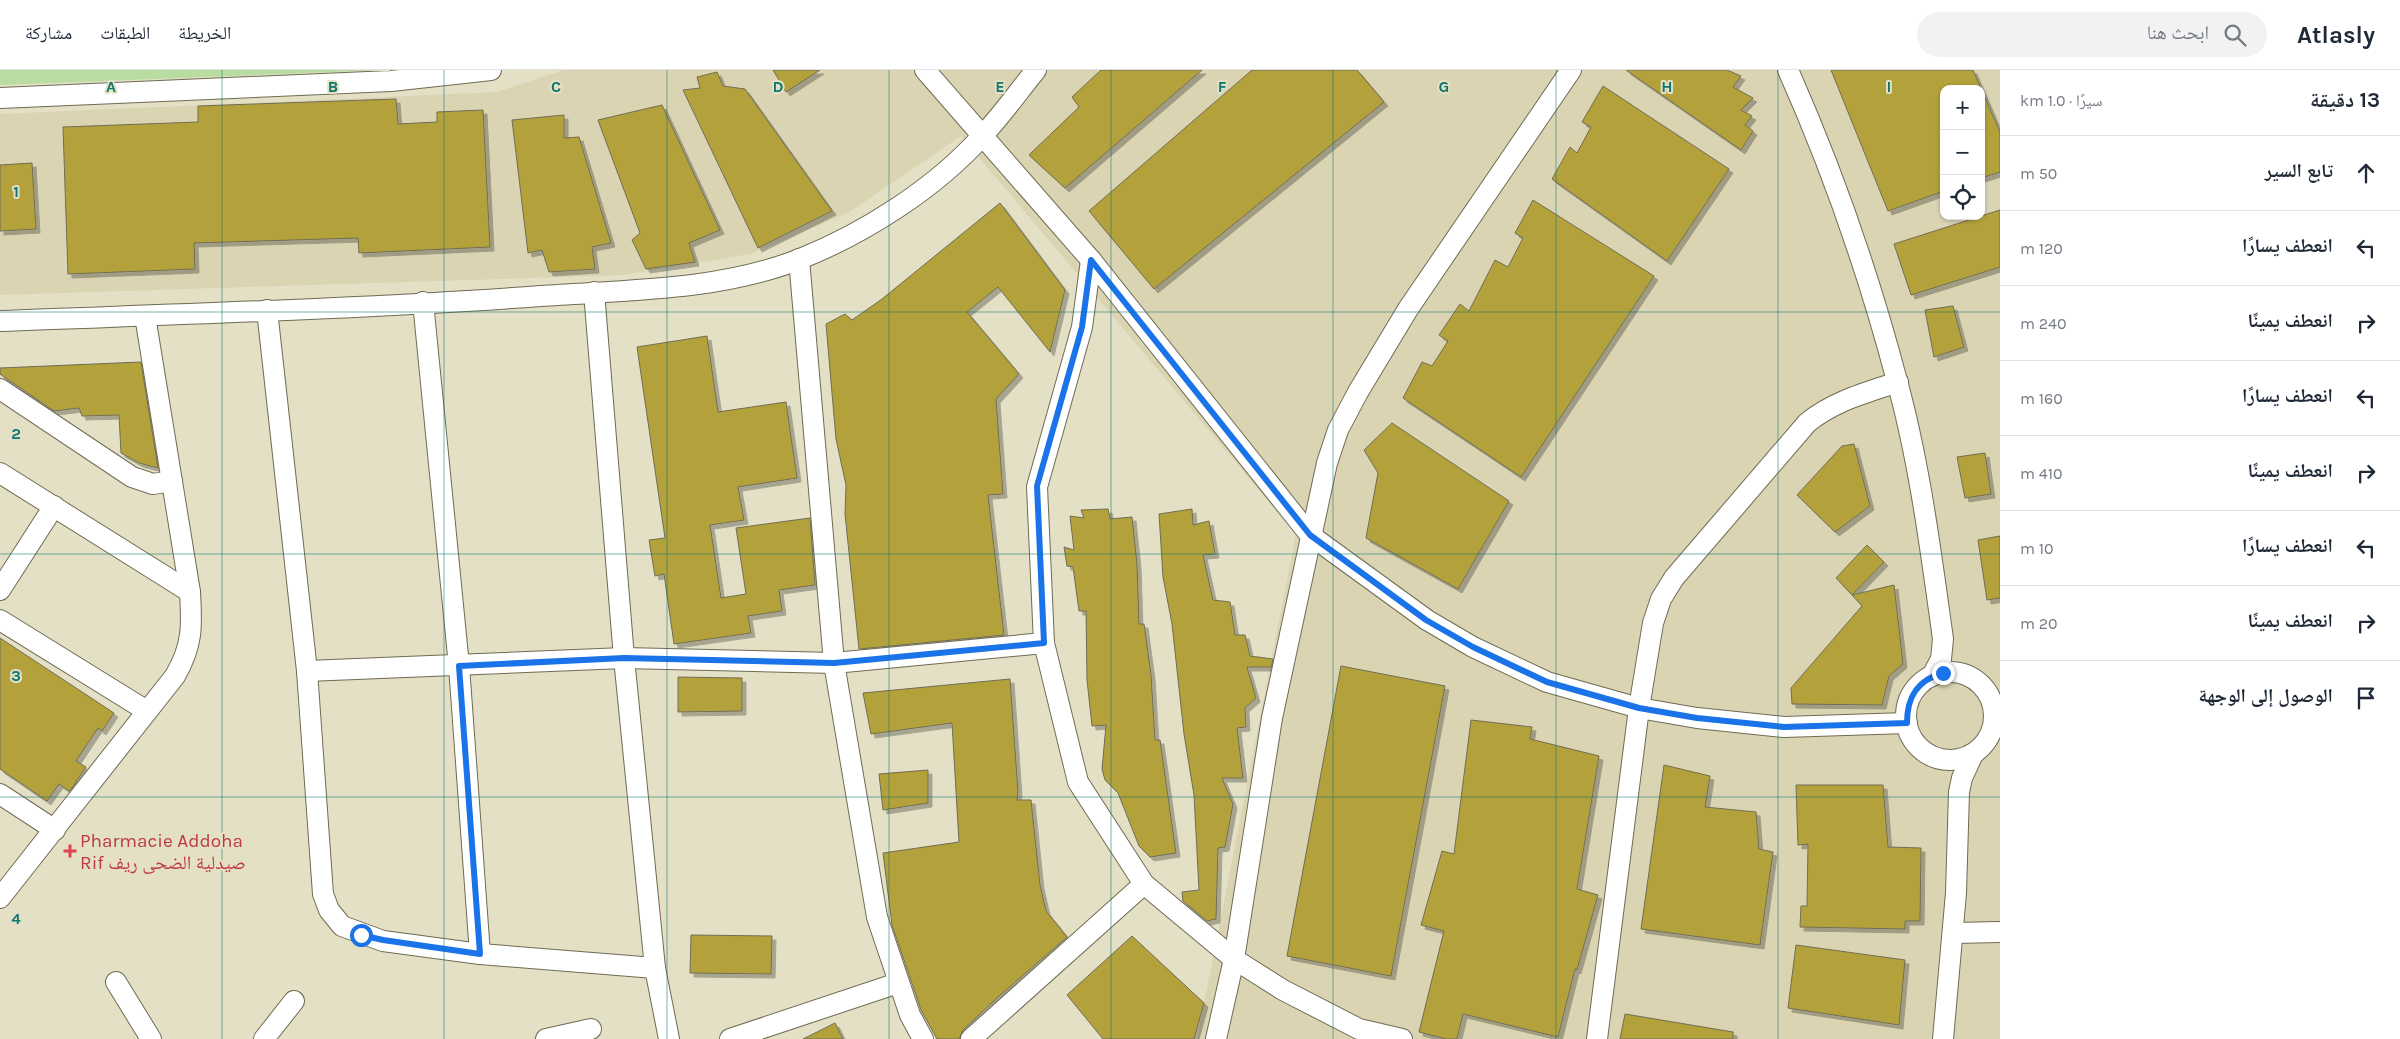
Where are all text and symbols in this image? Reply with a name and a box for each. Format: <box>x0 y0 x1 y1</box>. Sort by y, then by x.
search box <box>1917 12 2267 57</box>
icon: search <box>2221 21 2249 49</box>
text: Atlasly <box>2297 21 2375 49</box>
text: مشاركة <box>25 22 72 44</box>
text: الطبقات <box>100 22 150 44</box>
text: الخريطة <box>178 22 231 44</box>
text: ابحث هنا <box>2147 22 2209 44</box>
text: A <box>106 77 116 96</box>
text: B <box>328 77 338 96</box>
text: C <box>551 77 561 96</box>
text: D <box>773 77 784 96</box>
text: E <box>995 77 1005 96</box>
text: F <box>1218 77 1227 96</box>
text: G <box>1439 77 1449 96</box>
text: H <box>1661 77 1673 96</box>
text: I <box>1887 77 1891 96</box>
map controls <box>1940 85 1985 220</box>
button: + <box>1940 85 1985 130</box>
text: 13 دقيقة <box>2310 88 2380 112</box>
text: سيرًا · 1.0 km <box>2020 91 2102 110</box>
button: − <box>1940 130 1985 175</box>
icon: ahead <box>2352 159 2380 187</box>
text: تابع السير <box>2265 160 2333 182</box>
text: 50 m <box>2020 164 2057 183</box>
button: locate <box>1940 175 1985 220</box>
text: 1 <box>13 182 19 201</box>
icon: left <box>2352 234 2380 262</box>
text: انعطف يسارًا <box>2242 235 2333 257</box>
text: 120 m <box>2020 239 2063 258</box>
icon: right <box>2352 309 2380 337</box>
text: انعطف يمينًا <box>2248 310 2333 332</box>
text: 240 m <box>2020 314 2067 333</box>
icon: left <box>2352 384 2380 412</box>
text: انعطف يسارًا <box>2242 385 2333 407</box>
text: 160 m <box>2020 389 2063 408</box>
text: 2 <box>11 424 21 443</box>
icon: right <box>2352 459 2380 487</box>
text: انعطف يمينًا <box>2248 460 2333 482</box>
text: 410 m <box>2020 464 2063 483</box>
icon: left <box>2352 534 2380 562</box>
text: انعطف يسارًا <box>2242 535 2333 557</box>
text: 10 m <box>2020 539 2054 558</box>
icon: right <box>2352 609 2380 637</box>
text: انعطف يمينًا <box>2248 610 2333 632</box>
text: 20 m <box>2020 614 2058 633</box>
route end <box>1932 662 1955 685</box>
text: 3 <box>11 666 21 685</box>
icon: arrive <box>2352 684 2380 712</box>
text: الوصول إلى الوجهة <box>2198 685 2333 707</box>
place label: Pharmacie Addoha Rif صيدلية الضحى ريف <box>80 830 246 874</box>
marker: Pharmacie Addoha Rif صيدلية الضحى ريف <box>64 845 76 857</box>
text: 4 <box>11 909 21 928</box>
route start <box>350 924 373 947</box>

